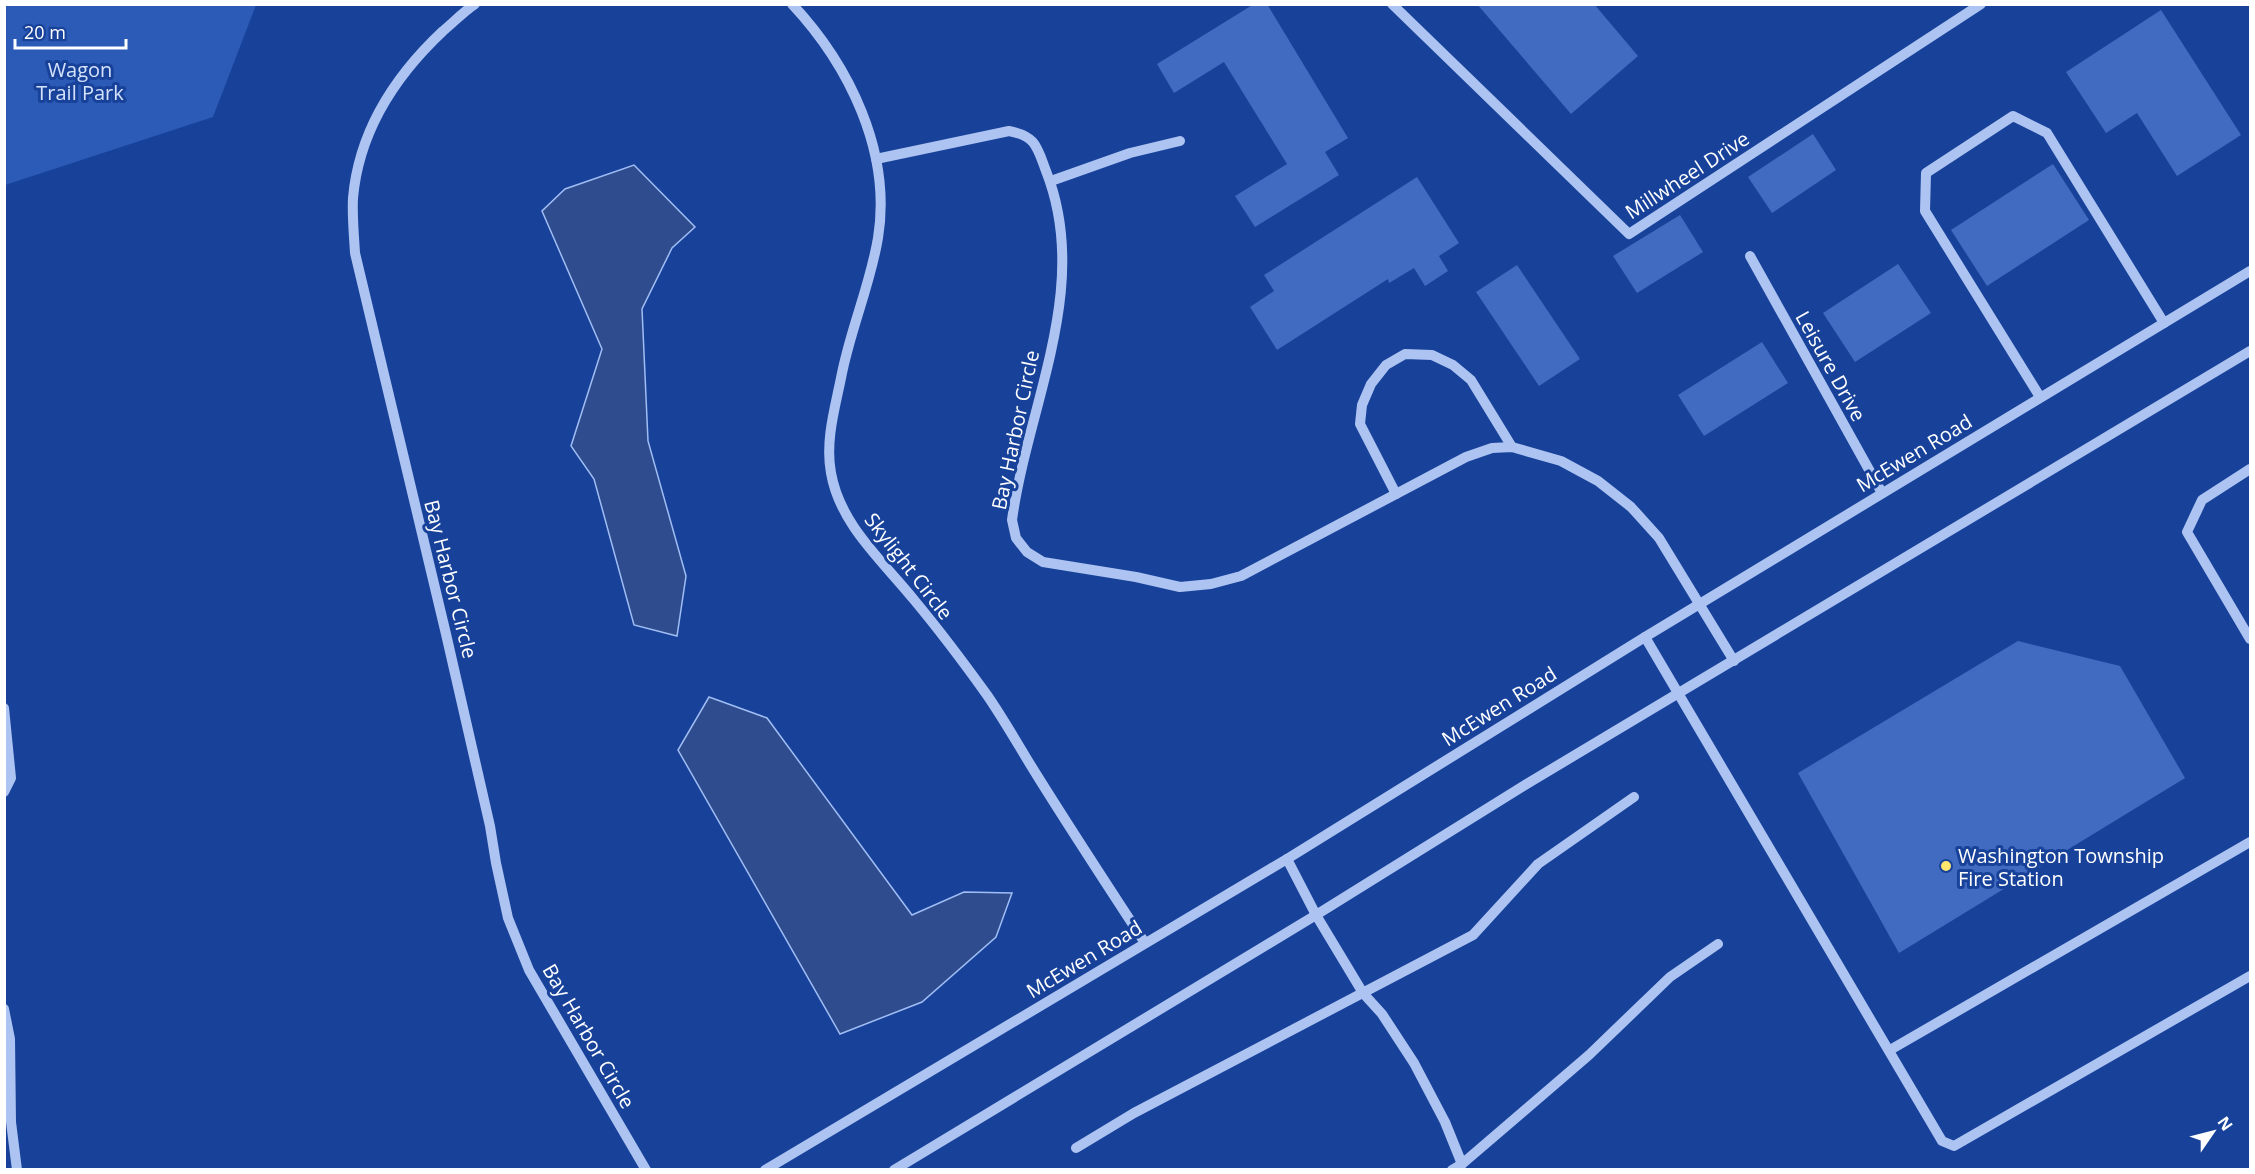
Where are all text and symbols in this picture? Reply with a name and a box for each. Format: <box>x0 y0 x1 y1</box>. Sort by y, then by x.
scale bar <box>15 12 126 50</box>
text: 20 m <box>24 20 66 44</box>
park label: Wagon Trail Park <box>36 56 124 106</box>
street label: Millwheel Drive <box>1620 125 1754 225</box>
street label: Leisure Drive <box>1790 306 1872 426</box>
street label: Bay Harbor Circle <box>985 348 1045 512</box>
street label: McEwen Road <box>1851 408 1977 498</box>
street label: Bay Harbor Circle <box>418 497 484 661</box>
street label: Skylight Circle <box>859 507 959 625</box>
street label: McEwen Road <box>1436 660 1562 752</box>
place label: Washington Township Fire Station <box>1958 842 2164 892</box>
marker: Washington Township Fire Station <box>1939 859 1953 873</box>
street label: McEwen Road <box>1021 914 1147 1004</box>
street label: Bay Harbor Circle <box>537 959 641 1113</box>
north arrow <box>2183 1102 2243 1162</box>
text: N <box>2213 1112 2238 1135</box>

